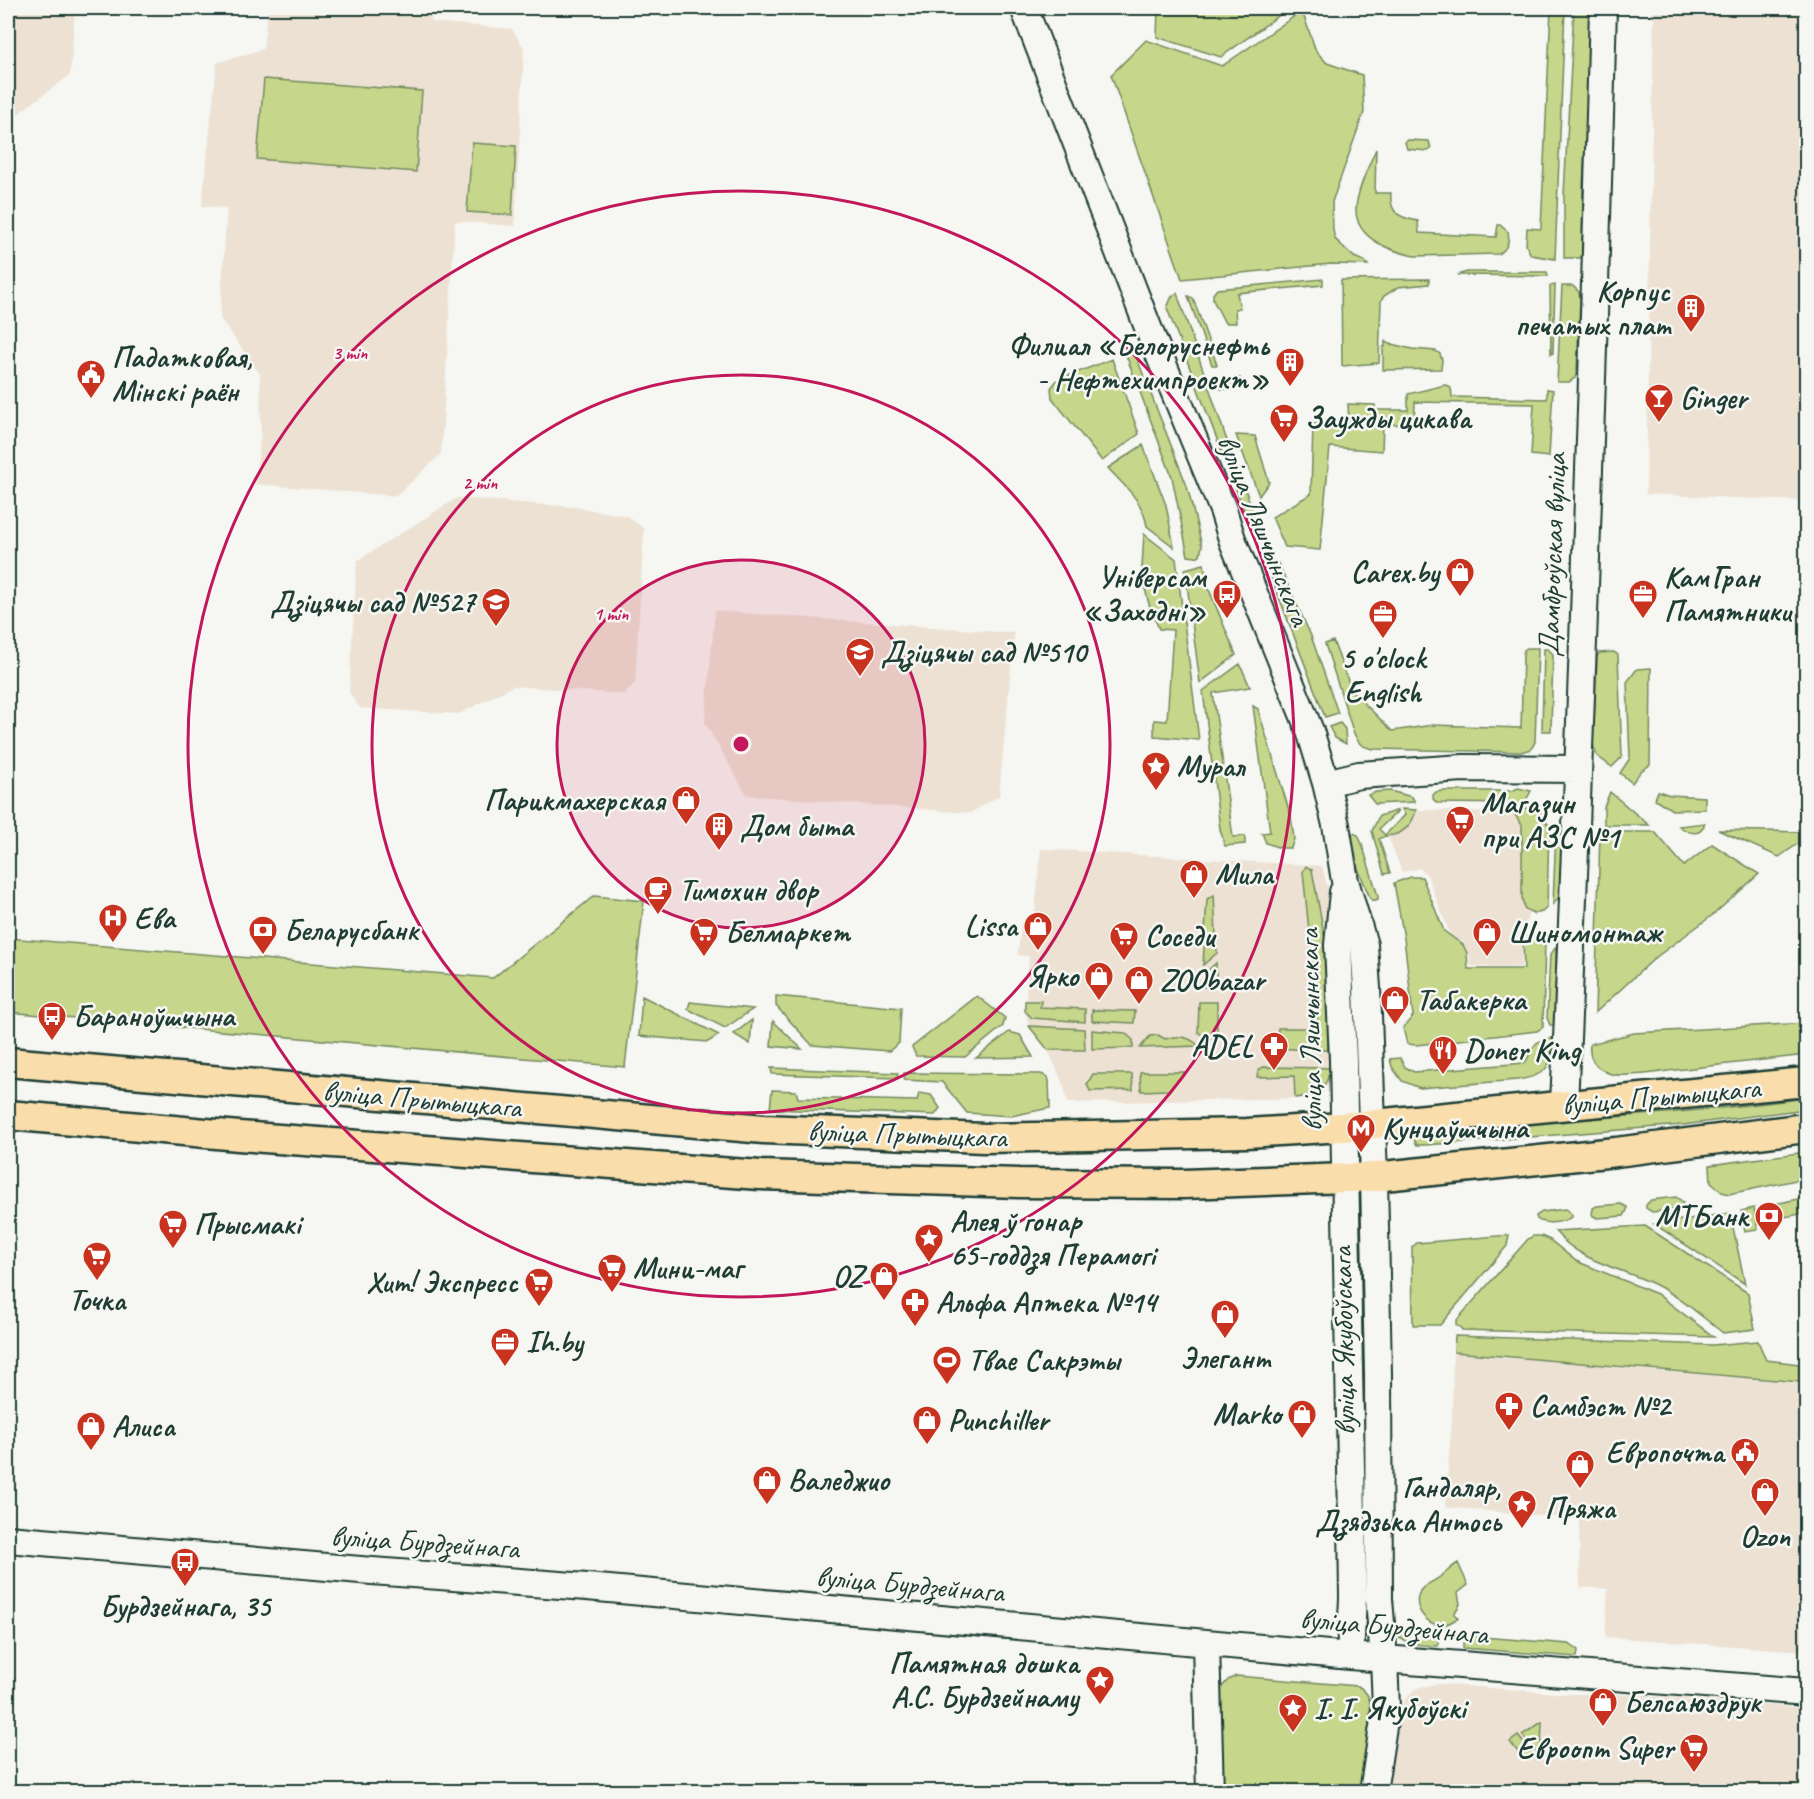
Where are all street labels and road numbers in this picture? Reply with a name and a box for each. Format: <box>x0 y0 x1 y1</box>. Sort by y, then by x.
street label: вуліца Ляшчынскага <box>1208 429 1320 633</box>
street label: Дамброўская вуліца <box>1529 451 1575 657</box>
street label: вуліца Ляшчынскага <box>1289 926 1331 1132</box>
street label: вуліца Прытыцкага <box>1560 1068 1764 1124</box>
street label: вуліца Прытыцкага <box>321 1071 525 1127</box>
street label: вуліца Прытыцкага <box>807 1112 1009 1157</box>
street label: вуліца Якубоўскага <box>1322 1244 1364 1436</box>
street label: вуліца Бурдзейнага <box>330 1516 522 1568</box>
street label: вуліца Бурдзейнага <box>814 1557 1007 1611</box>
street label: вуліца Бурдзейнага <box>1298 1599 1491 1653</box>

